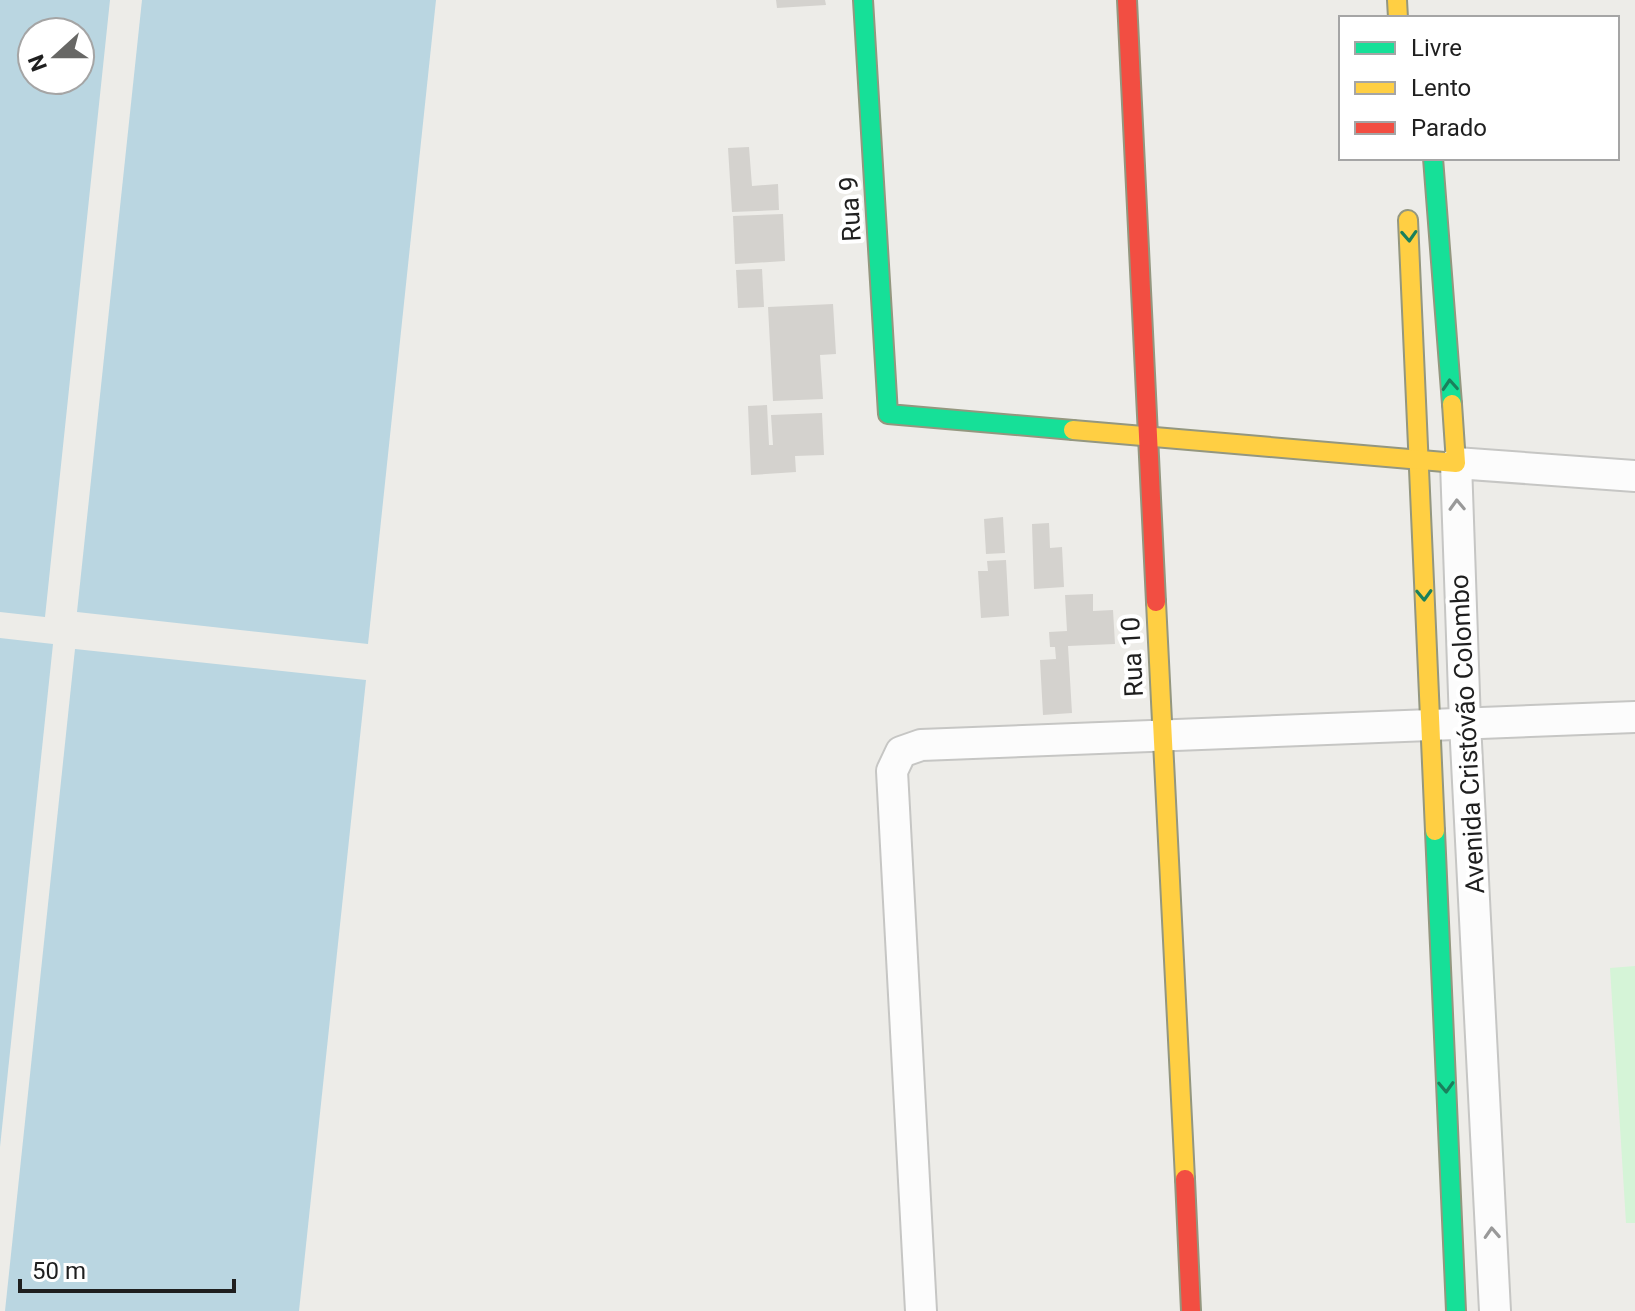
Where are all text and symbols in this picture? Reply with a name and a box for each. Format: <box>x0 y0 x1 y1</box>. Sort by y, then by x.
north arrow <box>16 16 96 96</box>
legend <box>1339 16 1619 160</box>
text: Livre <box>1411 34 1462 62</box>
text: N <box>23 51 52 75</box>
text: Lento <box>1411 74 1471 102</box>
text: Parado <box>1411 114 1487 142</box>
street label: Rua 9 <box>833 175 867 243</box>
one-way arrow <box>1400 230 1417 243</box>
one-way arrow <box>1442 378 1459 391</box>
one-way arrow <box>1449 498 1466 511</box>
street label: Avenida Cristóvão Colombo <box>1444 574 1490 894</box>
one-way arrow <box>1415 589 1433 602</box>
street label: Rua 10 <box>1115 616 1149 698</box>
one-way arrow <box>1438 1081 1455 1094</box>
one-way arrow <box>1483 1226 1500 1239</box>
scale bar <box>20 1243 234 1293</box>
text: 50 m <box>32 1257 86 1285</box>

